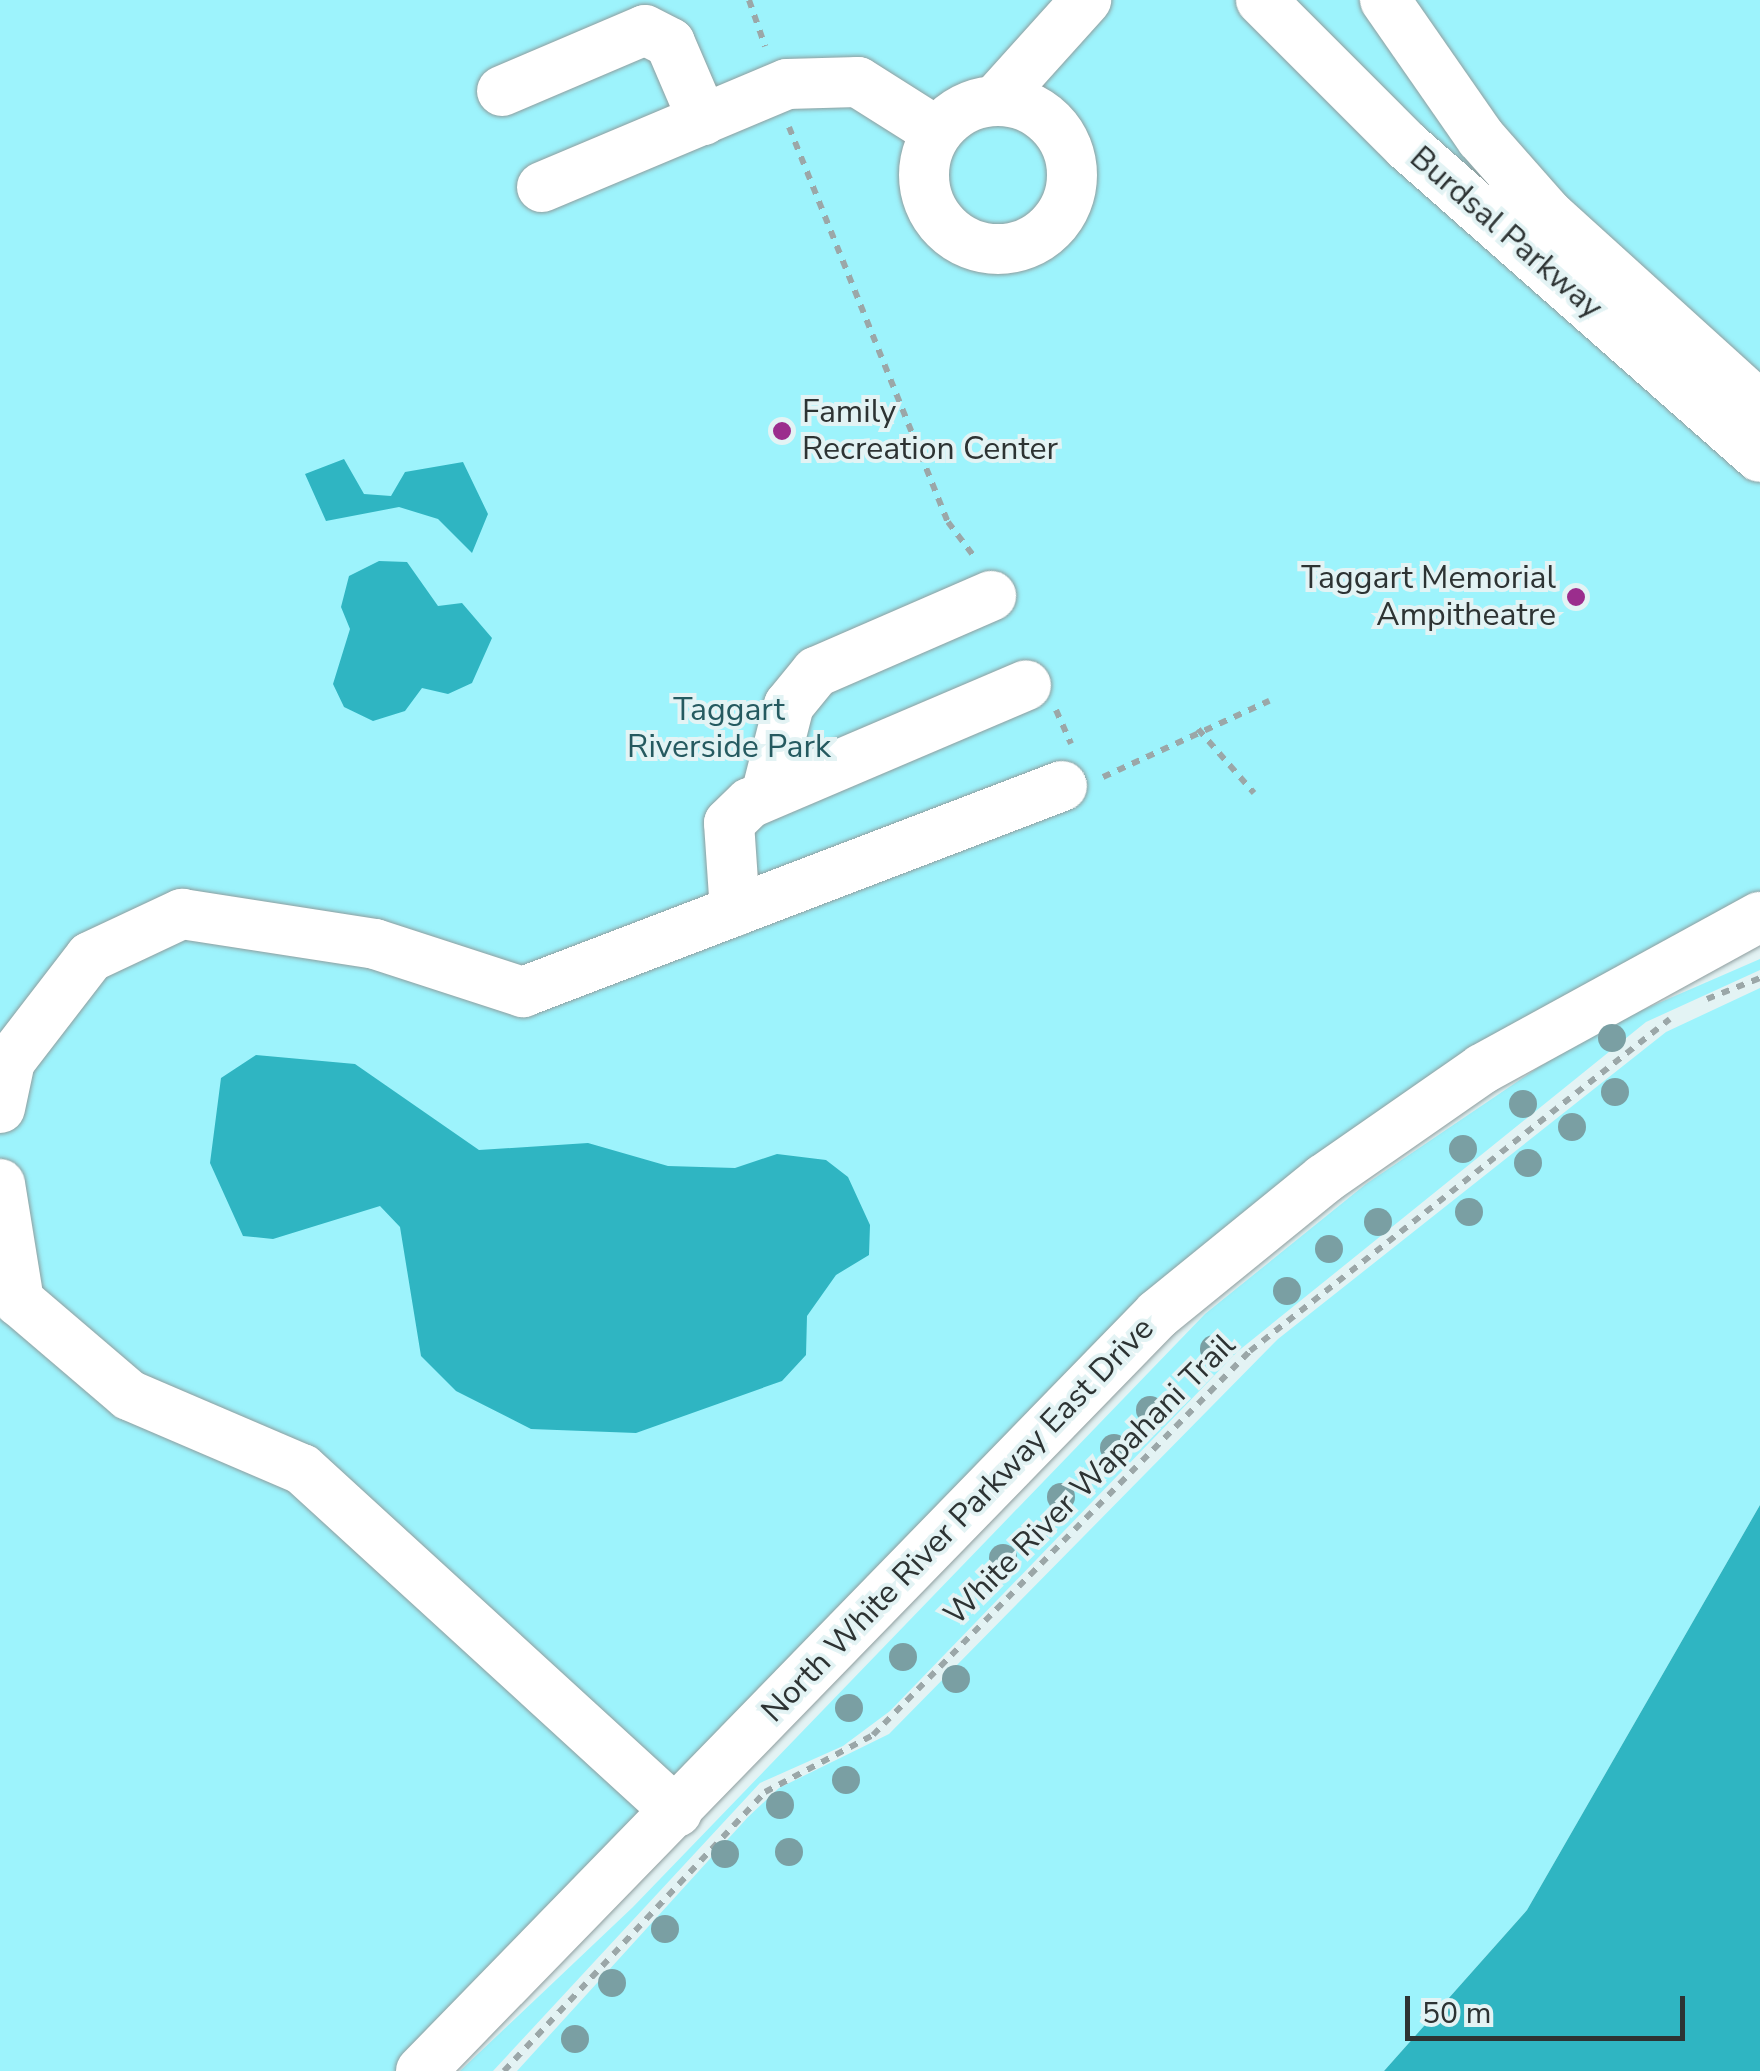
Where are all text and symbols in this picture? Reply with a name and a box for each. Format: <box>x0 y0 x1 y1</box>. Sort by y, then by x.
street label: Burdsal Parkway <box>1402 139 1610 327</box>
place label: Family Recreation Center <box>802 394 1058 469</box>
marker: Family Recreation Center <box>771 420 793 442</box>
place label: Taggart Memorial Ampitheatre <box>1301 560 1556 635</box>
marker: Taggart Memorial Ampitheatre <box>1565 586 1587 608</box>
park label: Taggart Riverside Park <box>627 692 831 767</box>
street label: North White River Parkway East Drive <box>754 1310 1162 1730</box>
street label: White River Wapahani Trail <box>936 1326 1244 1634</box>
scale bar <box>1410 1976 1690 2038</box>
text: 50 m <box>1422 1993 1491 2034</box>

